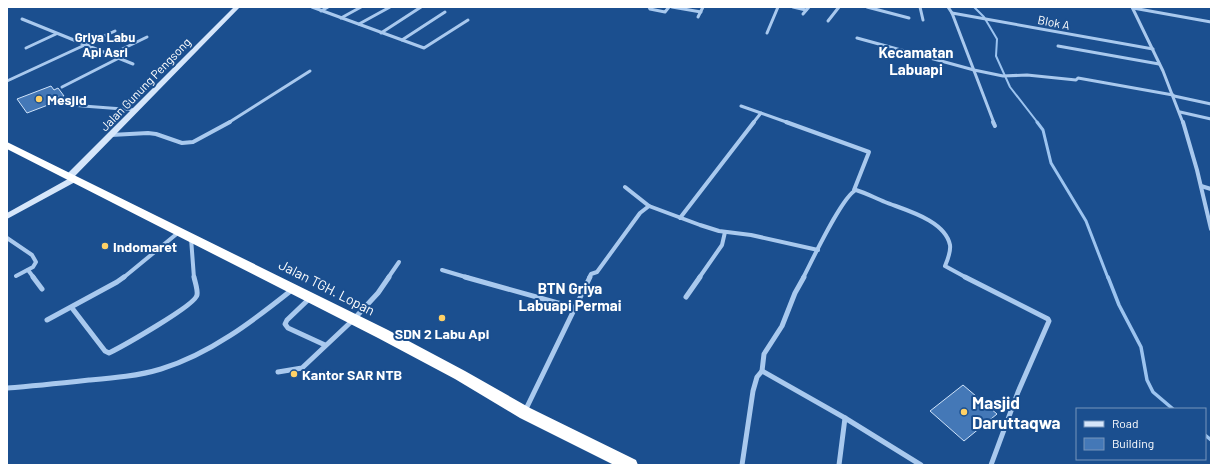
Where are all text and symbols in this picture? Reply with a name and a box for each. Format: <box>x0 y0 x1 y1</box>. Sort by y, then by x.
street label: Blok A <box>1037 12 1071 32</box>
district label: Griya Labu Api Asri <box>75 29 135 60</box>
street label: Jalan Gunung Pengsong <box>97 35 193 133</box>
district label: Kecamatan Labuapi <box>878 43 954 78</box>
place label: Mesjid <box>47 91 87 108</box>
marker: Mesjid <box>34 94 44 104</box>
place label: Indomaret <box>113 238 177 255</box>
marker: Indomaret <box>100 241 110 251</box>
street label: Jalan TGH. Lopan <box>276 255 378 319</box>
district label: BTN Griya Labuapi Permai <box>518 279 622 314</box>
marker: SDN 2 Labu Api <box>437 313 447 323</box>
place label: SDN 2 Labu Api <box>395 325 489 342</box>
place label: Kantor SAR NTB <box>302 366 402 383</box>
marker: Kantor SAR NTB <box>289 369 299 379</box>
place label: Masjid Daruttaqwa <box>972 392 1061 432</box>
marker: Masjid Daruttaqwa <box>959 407 969 417</box>
legend <box>1076 408 1206 460</box>
text: Road <box>1112 416 1139 430</box>
text: Building <box>1112 436 1154 450</box>

